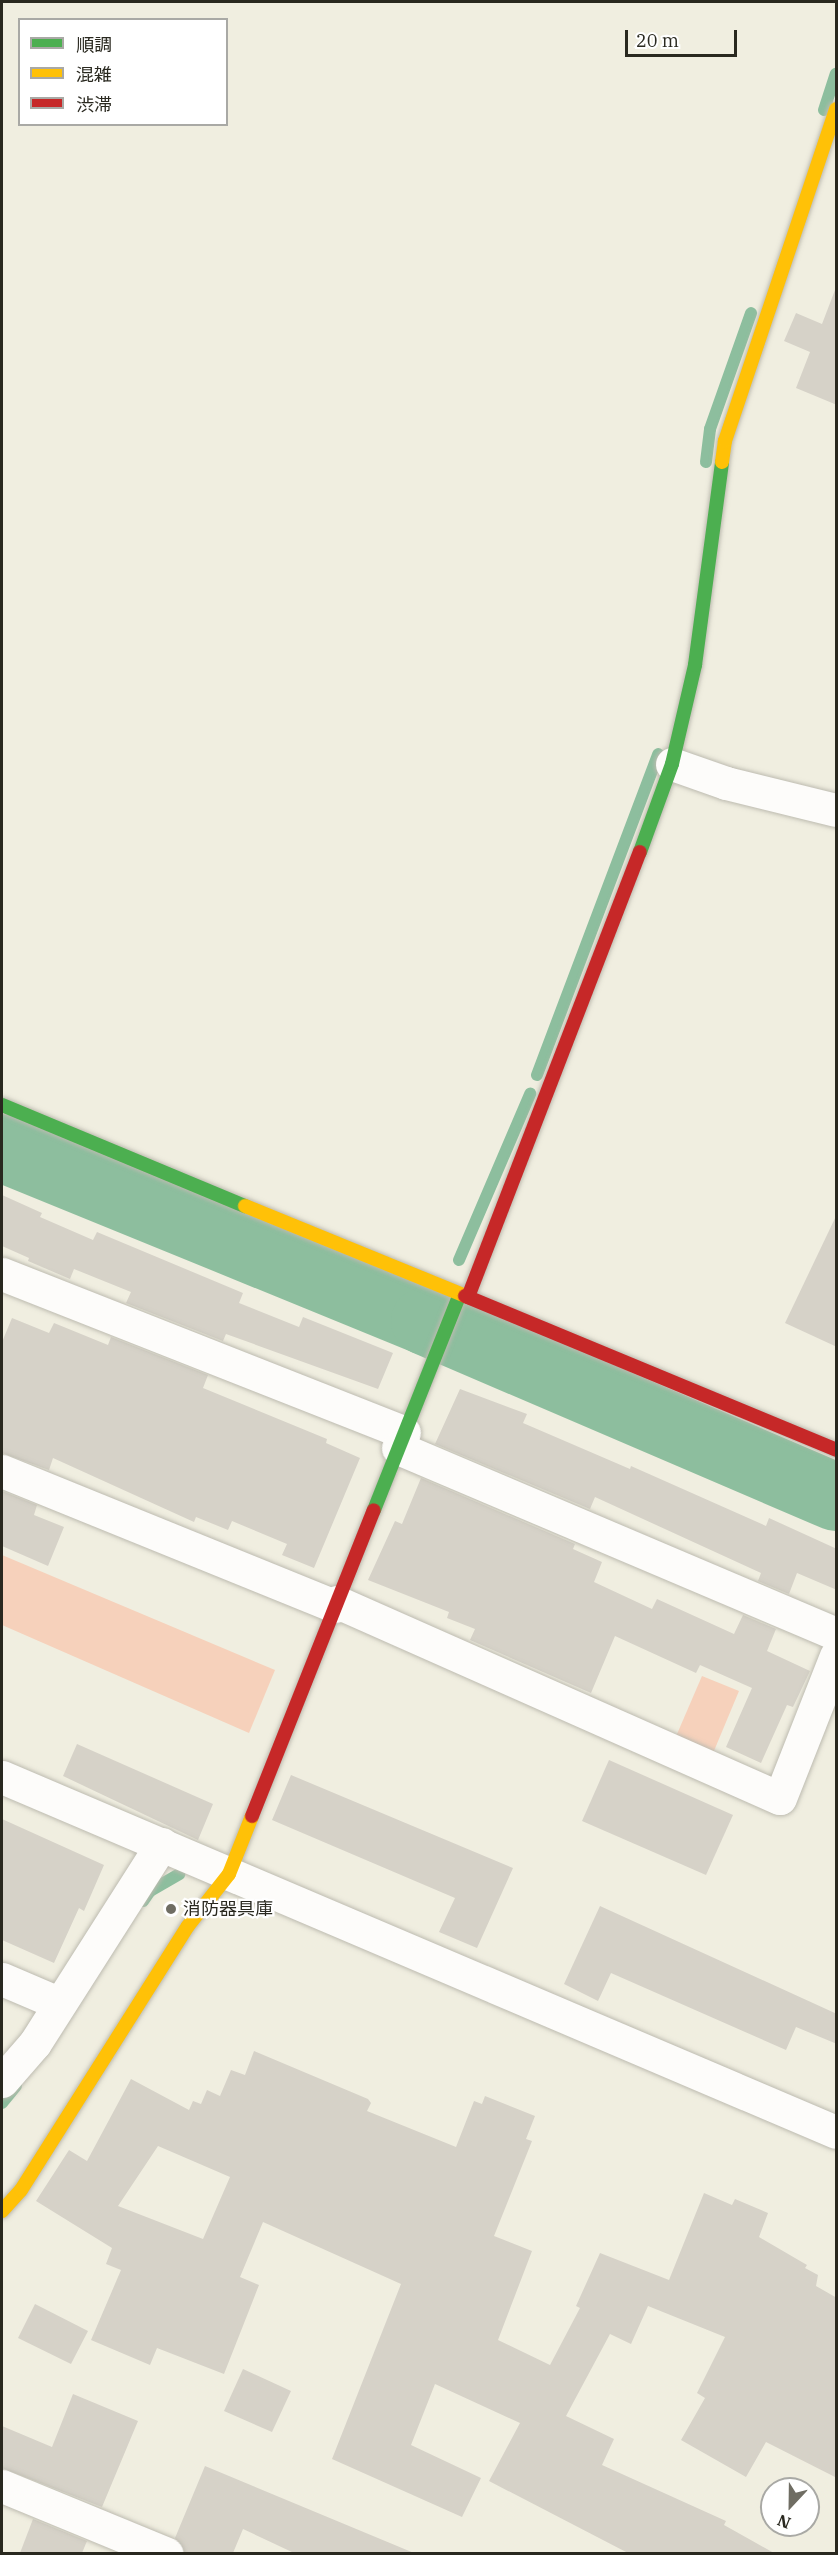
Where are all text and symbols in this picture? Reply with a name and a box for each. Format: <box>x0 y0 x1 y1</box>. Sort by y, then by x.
legend <box>18 18 228 126</box>
scale bar <box>628 18 740 56</box>
text: 20 m <box>636 29 679 52</box>
text: 順調 <box>76 33 112 56</box>
text: 混雑 <box>76 63 112 86</box>
text: 渋滞 <box>76 93 112 116</box>
place label: 消防器具庫 <box>183 1898 273 1920</box>
marker: 消防器具庫 <box>164 1902 178 1916</box>
north arrow <box>760 2477 820 2537</box>
text: N <box>774 2510 794 2533</box>

